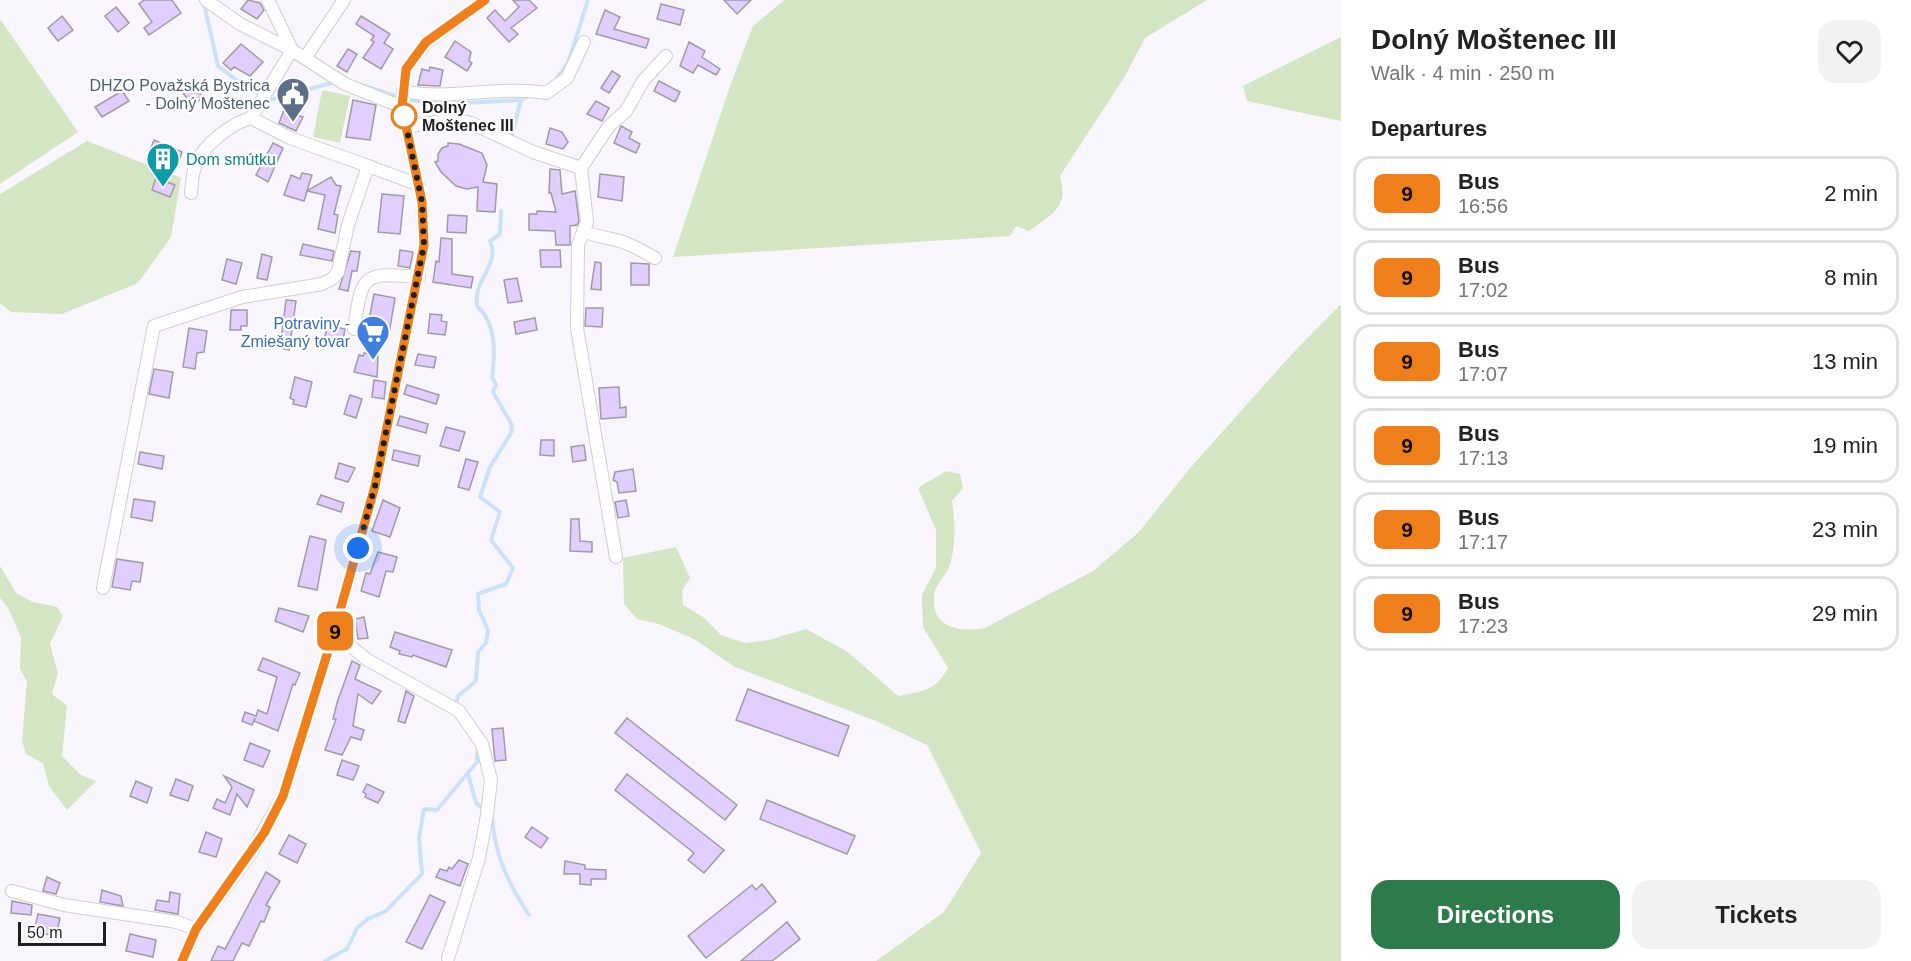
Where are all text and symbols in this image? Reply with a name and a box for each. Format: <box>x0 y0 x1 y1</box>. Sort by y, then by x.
button: heart <box>1818 20 1881 83</box>
text: Dolný Moštenec III <box>1371 24 1617 55</box>
text: Walk · 4 min · 250 m <box>1371 62 1555 84</box>
public building icon: DHZO Považská Bystrica - Dolný Moštenec <box>275 76 311 123</box>
place label: DHZO Považská Bystrica - Dolný Moštenec <box>90 77 270 112</box>
place label: Dolný Moštenec III <box>422 99 514 134</box>
marker: Dolný Moštenec III <box>391 103 417 129</box>
text: Departures <box>1371 116 1487 141</box>
building icon: Dom smútku <box>145 141 181 188</box>
place label: Dom smútku <box>186 151 276 168</box>
text: Bus <box>1458 169 1500 194</box>
text: 2 min <box>1824 181 1878 206</box>
text: 9 <box>1401 182 1413 205</box>
text: 16:56 <box>1458 195 1508 217</box>
text: Bus <box>1458 253 1500 278</box>
text: 8 min <box>1824 265 1878 290</box>
text: 9 <box>1401 266 1413 289</box>
text: 17:02 <box>1458 279 1508 301</box>
supermarket icon: Potraviny - Zmiešaný tovar <box>355 314 391 361</box>
place label: Potraviny - Zmiešaný tovar <box>241 315 351 350</box>
text: Bus <box>1458 337 1500 362</box>
text: 13 min <box>1812 349 1878 374</box>
text: 9 <box>1401 350 1413 373</box>
text: 17:07 <box>1458 363 1508 385</box>
text: Bus <box>1458 421 1500 446</box>
text: 19 min <box>1812 433 1878 458</box>
text: 9 <box>1401 434 1413 457</box>
text: 17:13 <box>1458 447 1508 469</box>
text: Bus <box>1458 505 1500 530</box>
text: 23 min <box>1812 517 1878 542</box>
text: 9 <box>1401 518 1413 541</box>
text: 17:17 <box>1458 531 1508 553</box>
your location <box>343 533 373 563</box>
text: Bus <box>1458 589 1500 614</box>
text: 29 min <box>1812 601 1878 626</box>
text: 9 <box>1401 602 1413 625</box>
line badge: 9 <box>316 612 354 650</box>
text: 17:23 <box>1458 615 1508 637</box>
text: 9 <box>329 620 341 643</box>
button: Directions <box>1371 880 1620 949</box>
button: Tickets <box>1632 880 1881 949</box>
scale bar <box>18 919 106 946</box>
text: 50 m <box>27 924 63 941</box>

